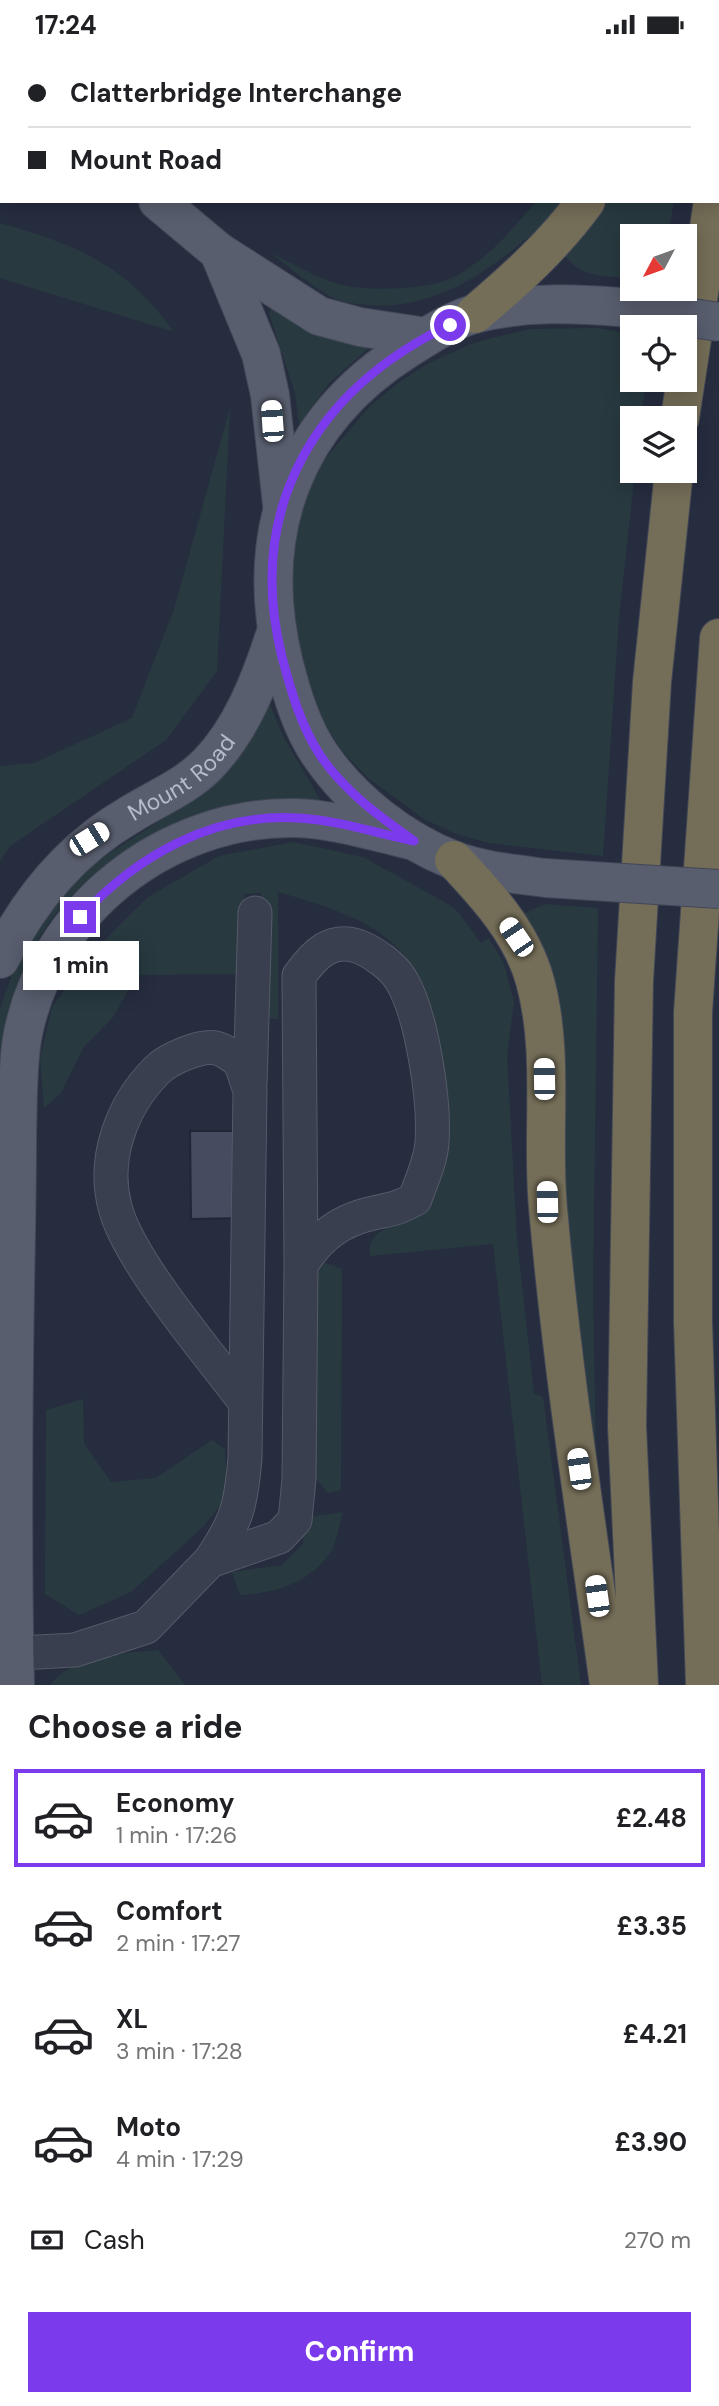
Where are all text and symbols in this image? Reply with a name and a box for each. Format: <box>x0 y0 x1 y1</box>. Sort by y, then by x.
text: 17:24 <box>35 8 97 42</box>
text: Clatterbridge Interchange <box>70 76 402 110</box>
text: Mount Road <box>70 143 222 177</box>
north arrow <box>620 224 696 301</box>
map controls <box>620 224 697 483</box>
route start <box>434 309 466 341</box>
button: locate <box>620 315 697 392</box>
car <box>261 399 284 443</box>
button: layers <box>620 406 697 483</box>
street label: Mount Road <box>122 728 242 828</box>
car <box>66 819 113 859</box>
route end <box>64 901 96 933</box>
car <box>496 914 537 960</box>
callout: 1 min <box>22 941 138 991</box>
text: 1 min <box>53 950 109 980</box>
car <box>534 1058 555 1100</box>
car <box>537 1181 558 1223</box>
car <box>566 1447 593 1491</box>
car <box>584 1574 611 1618</box>
text: Choose a ride <box>28 1706 243 1748</box>
text: Economy <box>116 1786 234 1820</box>
icon: car <box>32 1787 95 1850</box>
text: £2.48 <box>616 1801 687 1835</box>
text: 1 min · 17:26 <box>116 1820 237 1850</box>
text: Comfort <box>116 1894 222 1928</box>
icon: car <box>32 1895 95 1958</box>
text: £3.35 <box>617 1909 687 1943</box>
text: 2 min · 17:27 <box>116 1928 241 1958</box>
text: XL <box>116 2002 148 2036</box>
icon: car <box>32 2003 95 2066</box>
text: £4.21 <box>623 2017 687 2051</box>
text: 3 min · 17:28 <box>116 2036 243 2066</box>
text: Moto <box>116 2110 181 2144</box>
icon: car <box>32 2111 95 2174</box>
text: £3.90 <box>614 2125 687 2159</box>
text: 4 min · 17:29 <box>116 2144 244 2174</box>
icon: cash <box>28 2221 66 2259</box>
text: Cash <box>84 2223 145 2257</box>
text: 270 m <box>624 2225 691 2255</box>
button: Confirm <box>28 2312 691 2392</box>

